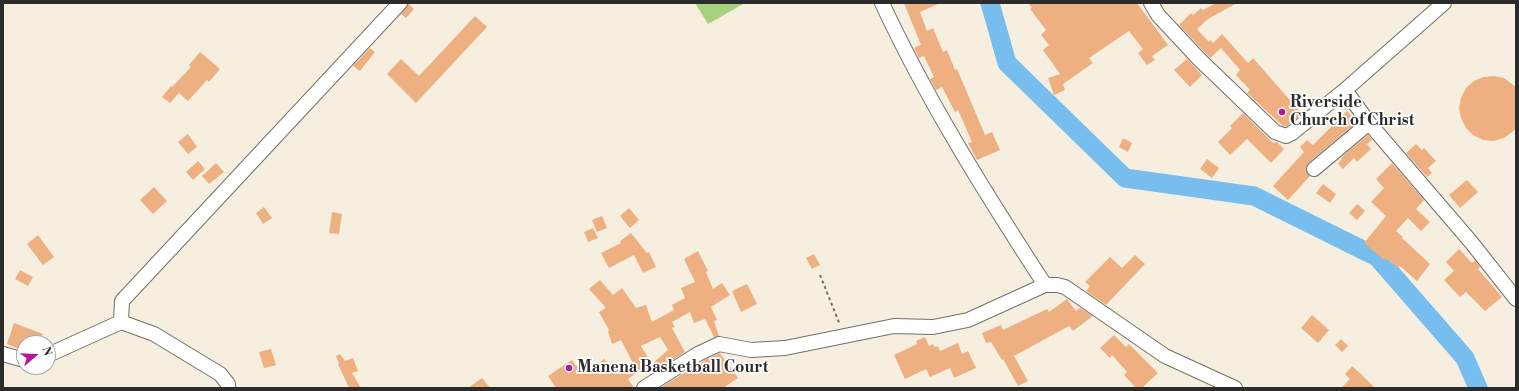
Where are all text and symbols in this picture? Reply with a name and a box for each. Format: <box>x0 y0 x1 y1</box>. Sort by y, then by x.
place label: Riverside Church of Christ <box>1290 93 1414 131</box>
marker: Riverside Church of Christ <box>1277 107 1287 117</box>
north arrow <box>16 335 56 375</box>
text: N <box>38 345 54 358</box>
place label: Manena Basketball Court <box>577 358 768 378</box>
marker: Manena Basketball Court <box>564 363 574 373</box>

